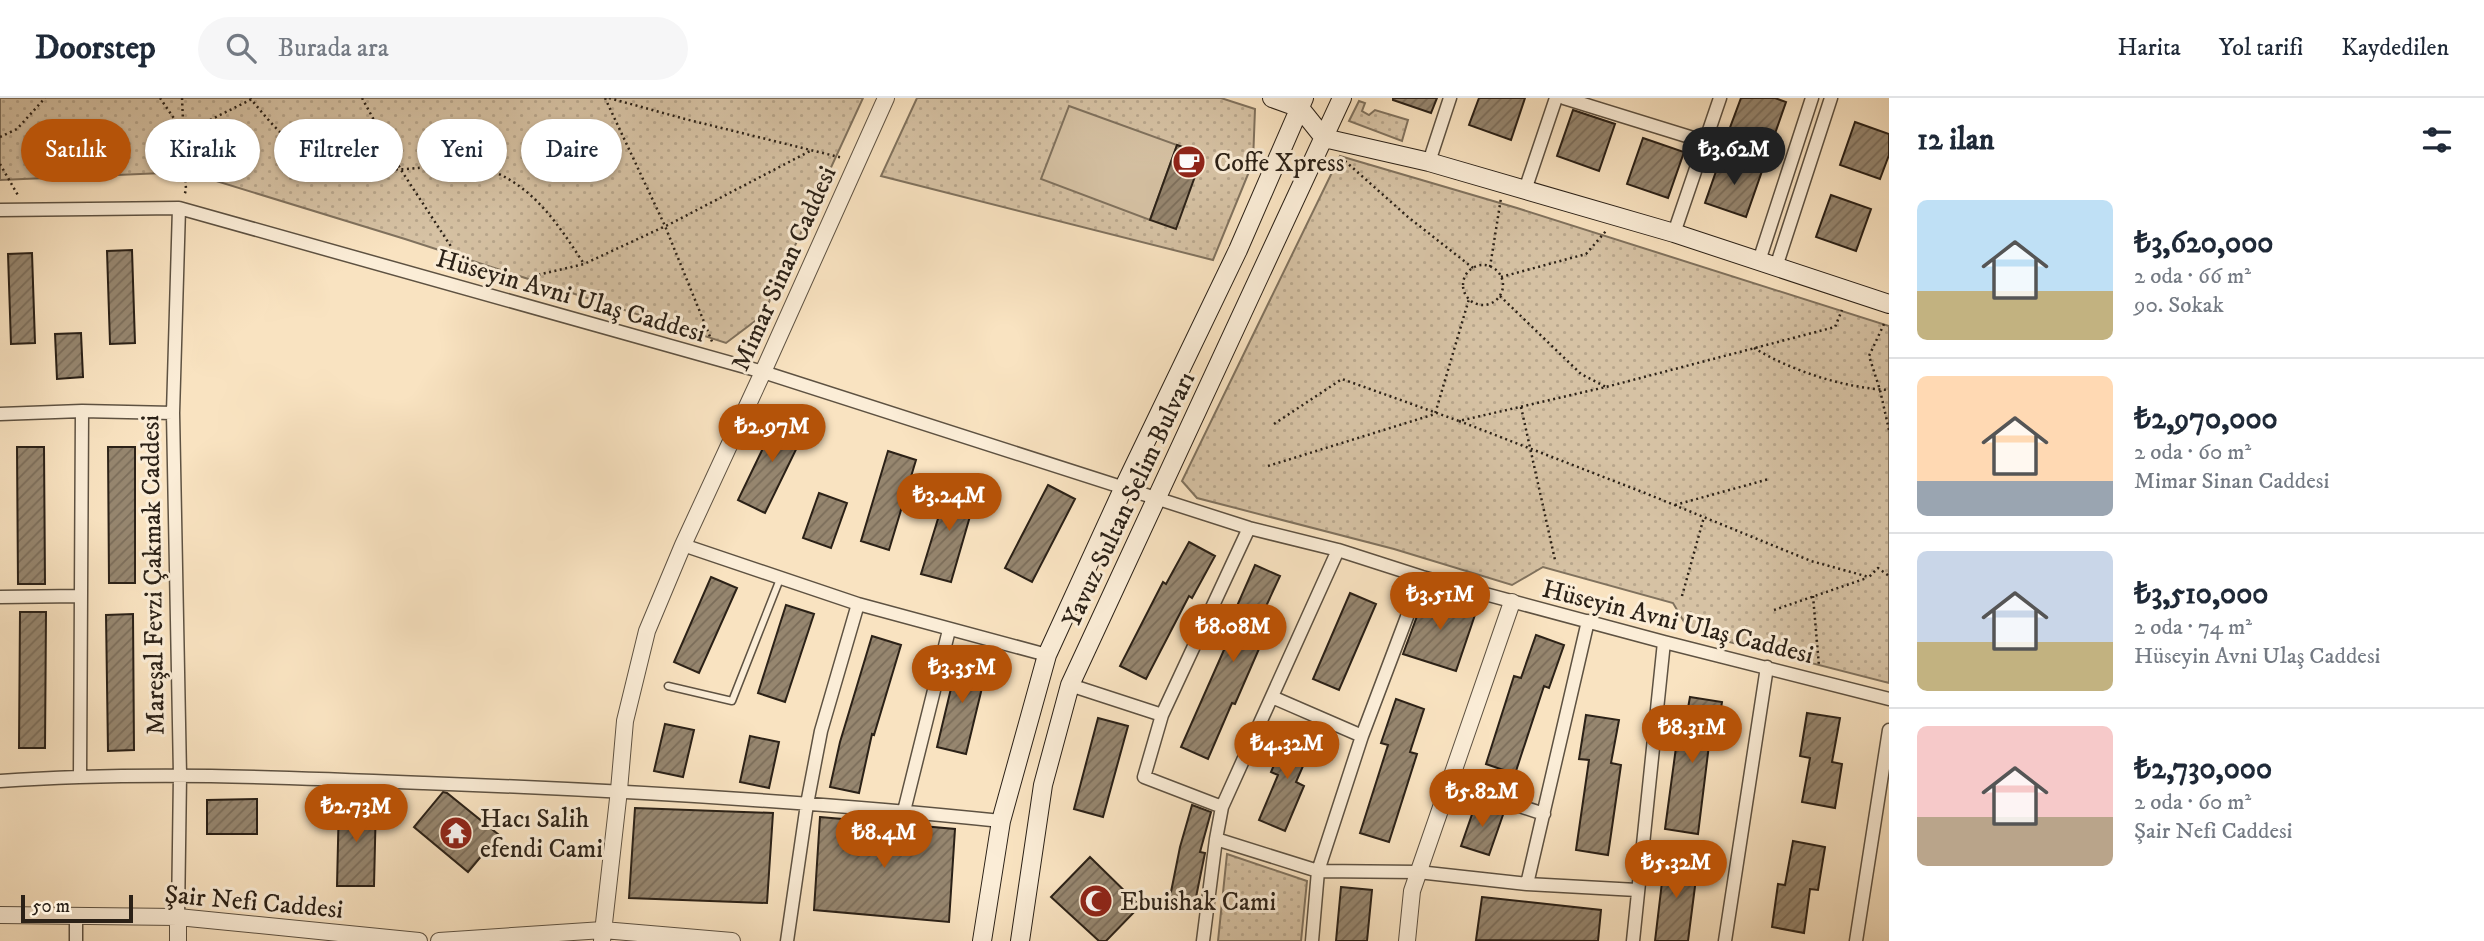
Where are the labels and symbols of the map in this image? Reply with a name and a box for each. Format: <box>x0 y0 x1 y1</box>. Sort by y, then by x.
pin: ₺3.62M <box>1677 127 1791 187</box>
cafe icon: Coffe Xpress <box>1170 143 1208 181</box>
place label: Coffe Xpress <box>1214 147 1344 180</box>
street label: Mimar Sinan Caddesi <box>724 161 844 376</box>
street label: Hüseyin Avni Ulaş Caddesi <box>432 242 709 351</box>
street label: Yavuz Sultan Selim Bulvarı <box>1056 366 1203 633</box>
pin: ₺2.97M <box>715 404 829 464</box>
street label: Mareşal Fevzi Çakmak Caddesi <box>134 415 173 735</box>
pin: ₺3.24M <box>892 474 1006 533</box>
pin: ₺3.51M <box>1383 573 1497 632</box>
street label: Hüseyin Avni Ulaş Caddesi <box>1538 573 1817 672</box>
pin: ₺8.08M <box>1176 604 1290 664</box>
pin: ₺3.35M <box>905 646 1019 705</box>
pin: ₺8.31M <box>1635 706 1749 765</box>
pin: ₺4.32M <box>1230 722 1344 781</box>
pin: ₺5.82M <box>1425 770 1539 829</box>
pin: ₺2.73M <box>299 784 413 844</box>
place label: Hacı Salih efendi Cami <box>480 803 603 866</box>
pin: ₺8.4M <box>835 810 933 870</box>
temple icon: Hacı Salih efendi Cami <box>437 814 475 852</box>
pin: ₺5.32M <box>1619 840 1733 900</box>
street label: Şair Nefi Caddesi <box>163 878 345 927</box>
mosque icon: Ebuishak Cami <box>1077 882 1115 920</box>
place label: Ebuishak Cami <box>1120 886 1276 919</box>
scale bar <box>21 892 133 924</box>

